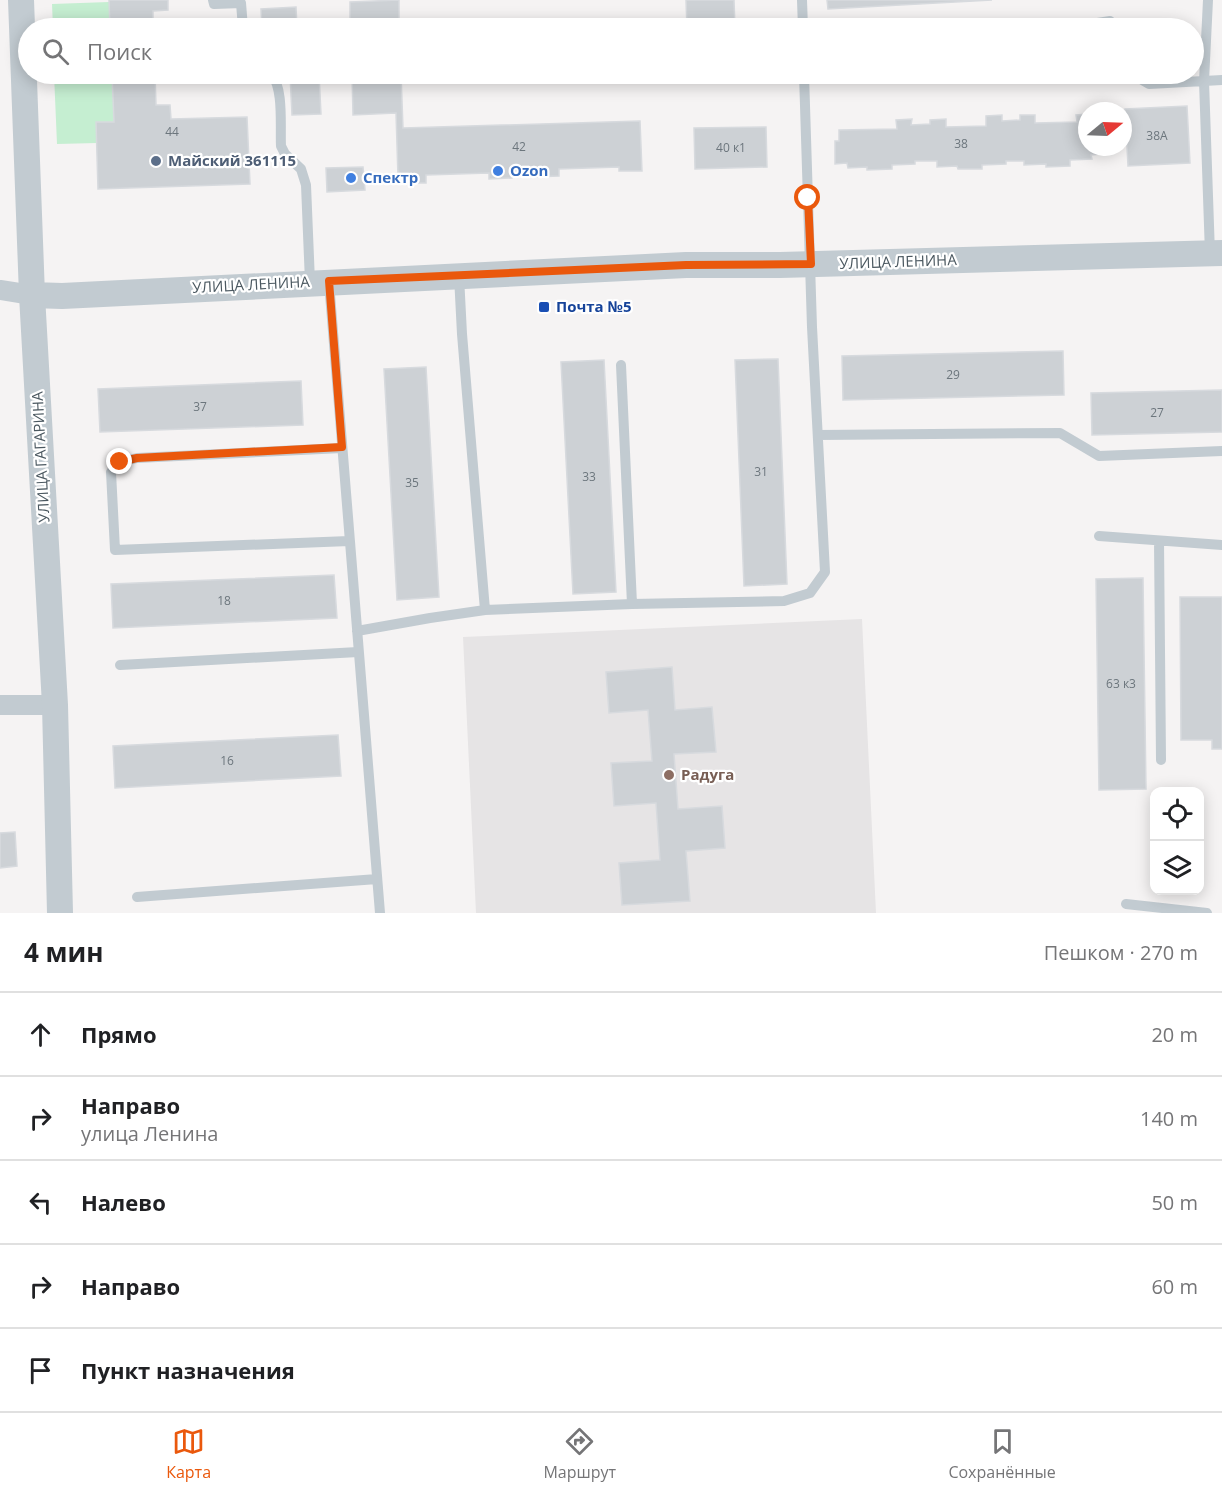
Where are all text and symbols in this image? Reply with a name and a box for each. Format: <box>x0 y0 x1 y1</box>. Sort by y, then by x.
search box <box>18 18 1204 84</box>
icon: search <box>39 35 72 68</box>
text: Поиск <box>87 36 152 66</box>
north arrow <box>1078 102 1132 156</box>
house number: 44 <box>165 123 179 140</box>
house number: 38А <box>1146 127 1168 144</box>
house number: 38 <box>954 135 968 152</box>
house number: 42 <box>512 138 526 155</box>
house number: 40 к1 <box>716 139 746 156</box>
place label: Майский 361115 <box>168 150 296 170</box>
marker: Майский 361115 <box>149 154 163 168</box>
place label: Ozon <box>510 160 548 180</box>
marker: Ozon <box>491 164 505 178</box>
place label: Спектр <box>363 167 418 187</box>
marker: Спектр <box>344 171 358 185</box>
route start <box>794 184 820 210</box>
street label: УЛИЦА ЛЕНИНА <box>839 249 958 273</box>
street label: УЛИЦА ЛЕНИНА <box>192 271 311 297</box>
place label: Почта №5 <box>556 296 632 316</box>
marker: Почта №5 <box>537 300 551 314</box>
house number: 29 <box>946 366 960 383</box>
street label: УЛИЦА ГАГАРИНА <box>27 391 53 523</box>
house number: 37 <box>193 398 207 415</box>
house number: 27 <box>1150 404 1164 421</box>
route end <box>106 448 132 474</box>
house number: 31 <box>754 463 768 480</box>
house number: 33 <box>582 468 596 485</box>
house number: 35 <box>405 474 419 491</box>
house number: 18 <box>217 592 231 609</box>
house number: 63 к3 <box>1106 675 1136 692</box>
house number: 16 <box>220 752 234 769</box>
place label: Радуга <box>681 764 734 784</box>
marker: Радуга <box>662 768 676 782</box>
map controls <box>1150 787 1204 895</box>
button: locate <box>1150 787 1204 841</box>
button: layers <box>1150 841 1204 895</box>
text: 4 мин <box>24 934 104 970</box>
text: Пешком · 270 m <box>1044 939 1198 966</box>
icon: ahead <box>24 1018 57 1051</box>
text: Прямо <box>81 1019 157 1049</box>
text: 20 m <box>1151 1021 1198 1048</box>
text: Направо <box>81 1090 180 1120</box>
icon: right <box>24 1102 57 1135</box>
text: 140 m <box>1140 1105 1198 1132</box>
text: улица Ленина <box>81 1120 218 1147</box>
icon: left <box>24 1186 57 1219</box>
text: Налево <box>81 1187 166 1217</box>
text: 50 m <box>1151 1189 1198 1216</box>
icon: right <box>24 1270 57 1303</box>
text: Направо <box>81 1271 180 1301</box>
text: 60 m <box>1151 1273 1198 1300</box>
icon: arrive <box>24 1354 57 1387</box>
text: Пункт назначения <box>81 1355 295 1385</box>
tab: Карта <box>166 1425 211 1483</box>
tab: Маршрут <box>543 1425 616 1483</box>
tab: Сохранённые <box>948 1425 1056 1483</box>

